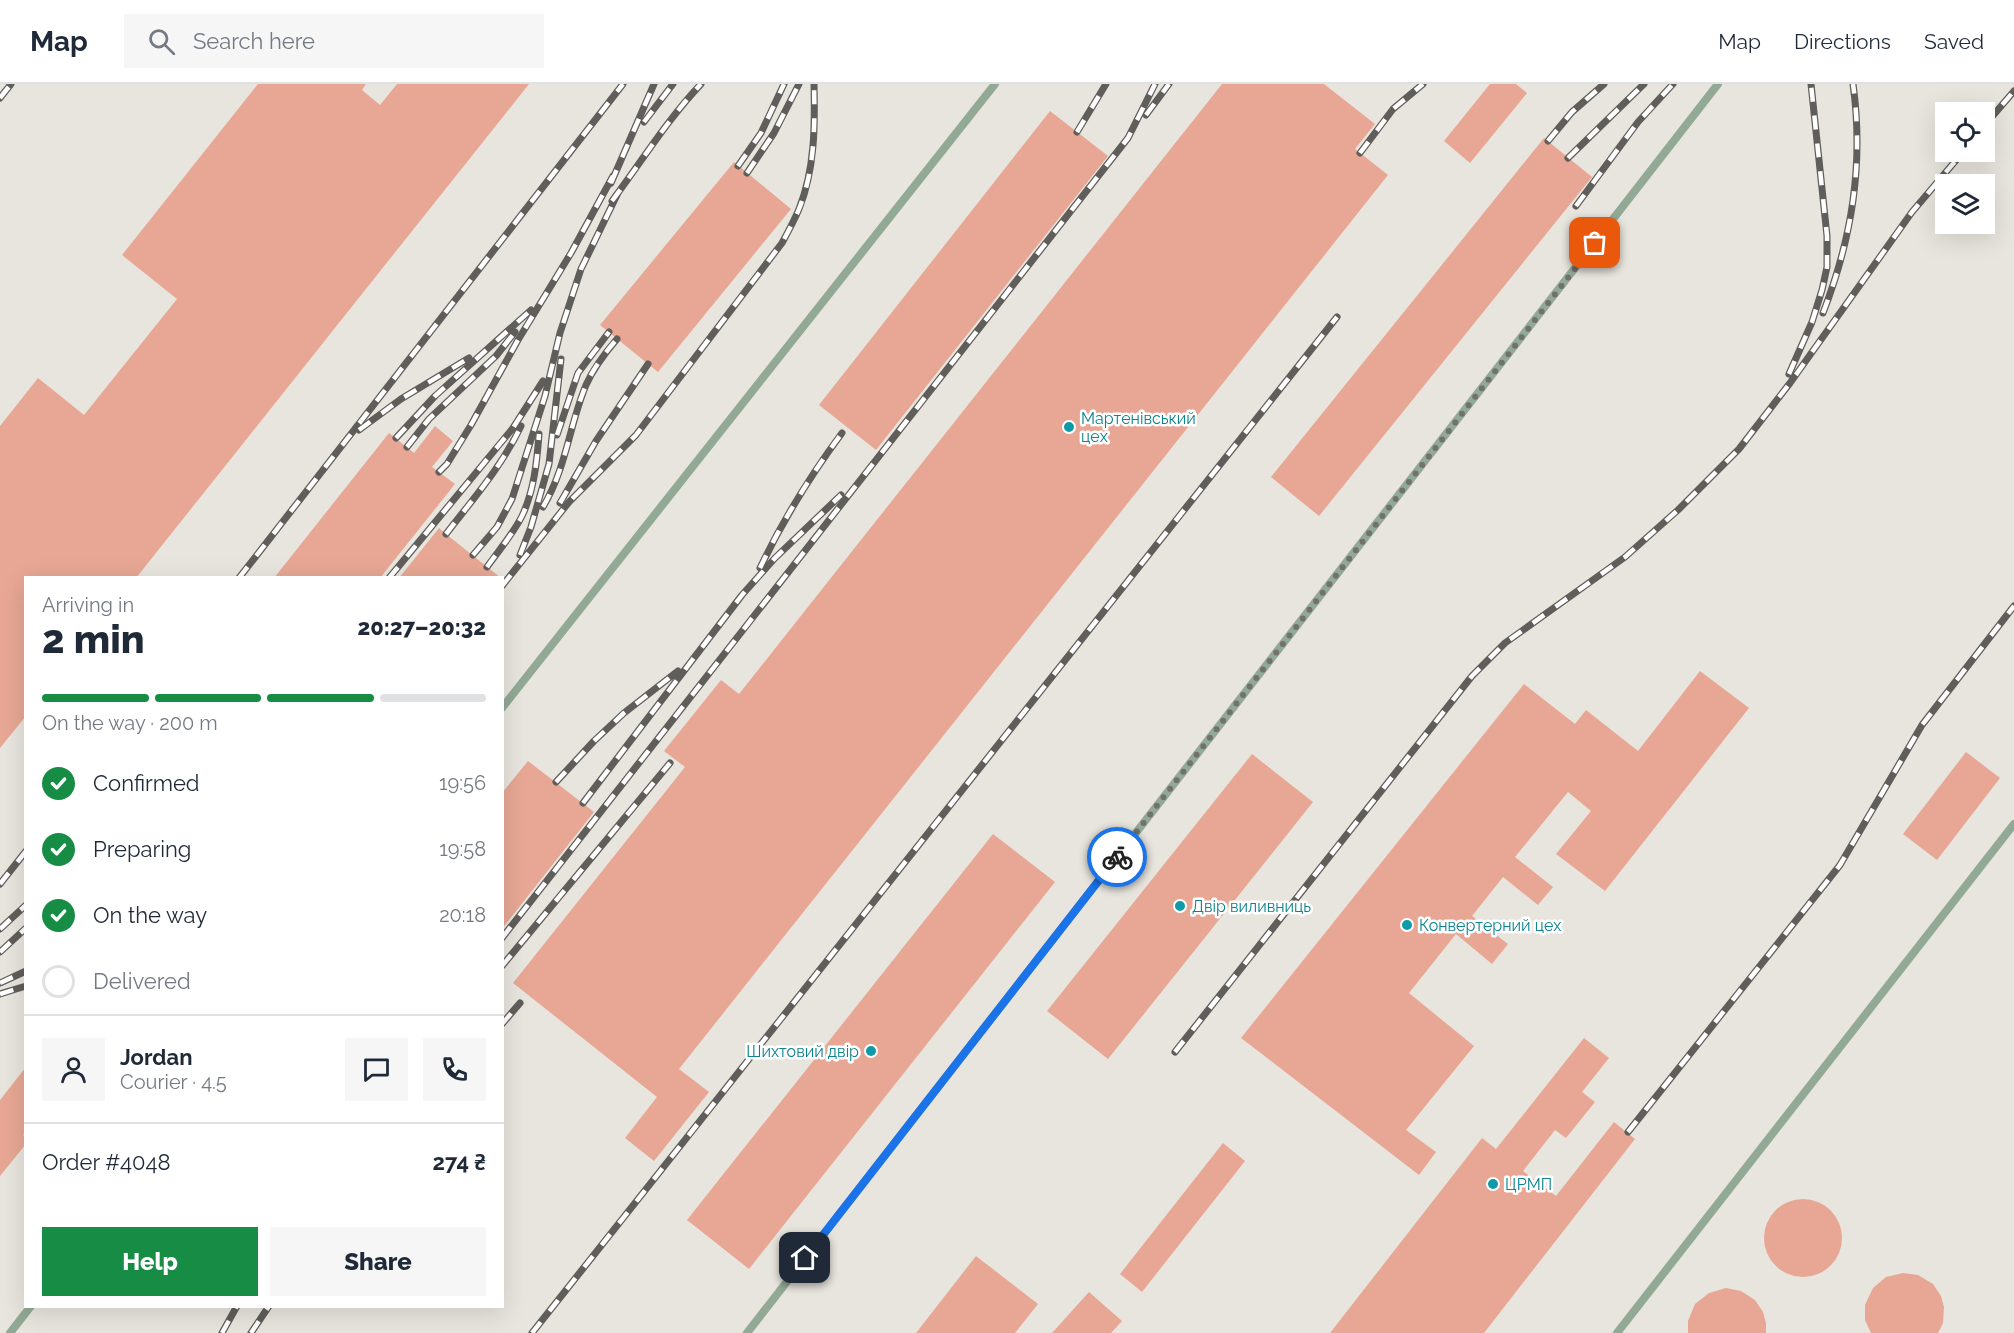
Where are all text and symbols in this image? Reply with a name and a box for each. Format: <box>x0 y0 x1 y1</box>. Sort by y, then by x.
search box <box>124 14 544 68</box>
text: Map <box>30 25 88 58</box>
icon: search <box>145 25 178 58</box>
text: Search here <box>193 28 315 54</box>
text: Map <box>1718 29 1761 54</box>
text: Directions <box>1794 29 1891 54</box>
text: Saved <box>1924 29 1984 54</box>
map controls <box>1935 102 1995 234</box>
button: locate <box>1935 102 1995 162</box>
button: layers <box>1935 174 1995 234</box>
pin <box>1569 217 1620 268</box>
icon: bag <box>1578 226 1611 259</box>
place label: Мартенівський цех <box>1081 409 1196 446</box>
marker: Мартенівський цех <box>1062 420 1076 434</box>
text: Arriving in <box>42 593 134 617</box>
text: 20:27–20:32 <box>358 614 486 640</box>
text: 2 min <box>42 616 145 662</box>
text: On the way · 200 m <box>42 711 218 735</box>
icon: check <box>42 767 75 800</box>
text: Confirmed <box>93 770 200 796</box>
text: 19:56 <box>439 771 486 795</box>
courier <box>1087 827 1147 887</box>
icon: check <box>42 833 75 866</box>
text: Preparing <box>93 836 191 862</box>
text: 19:58 <box>439 837 486 861</box>
icon: bike <box>1101 841 1134 874</box>
place label: Двір виливниць <box>1192 897 1311 916</box>
icon: check <box>42 899 75 932</box>
marker: Двір виливниць <box>1173 899 1187 913</box>
text: On the way <box>93 902 207 928</box>
text: 20:18 <box>439 903 486 927</box>
place label: Конвертерний цех <box>1419 916 1561 935</box>
marker: Конвертерний цех <box>1400 918 1414 932</box>
text: Delivered <box>93 968 191 994</box>
button: person <box>42 1038 105 1101</box>
button: chat <box>345 1038 408 1101</box>
button: phone <box>423 1038 486 1101</box>
place label: Шихтовий двір <box>746 1042 859 1061</box>
text: Jordan <box>120 1044 192 1070</box>
marker: Шихтовий двір <box>864 1044 878 1058</box>
text: Courier · 4.5 <box>120 1070 227 1094</box>
text: Order #4048 <box>42 1149 171 1175</box>
text: 274 ₴ <box>433 1149 486 1175</box>
place label: ЦРМП <box>1505 1175 1552 1194</box>
marker: ЦРМП <box>1486 1177 1500 1191</box>
button: Help <box>42 1227 258 1296</box>
button: Share <box>270 1227 486 1296</box>
pin <box>779 1232 830 1283</box>
icon: home <box>788 1241 821 1274</box>

